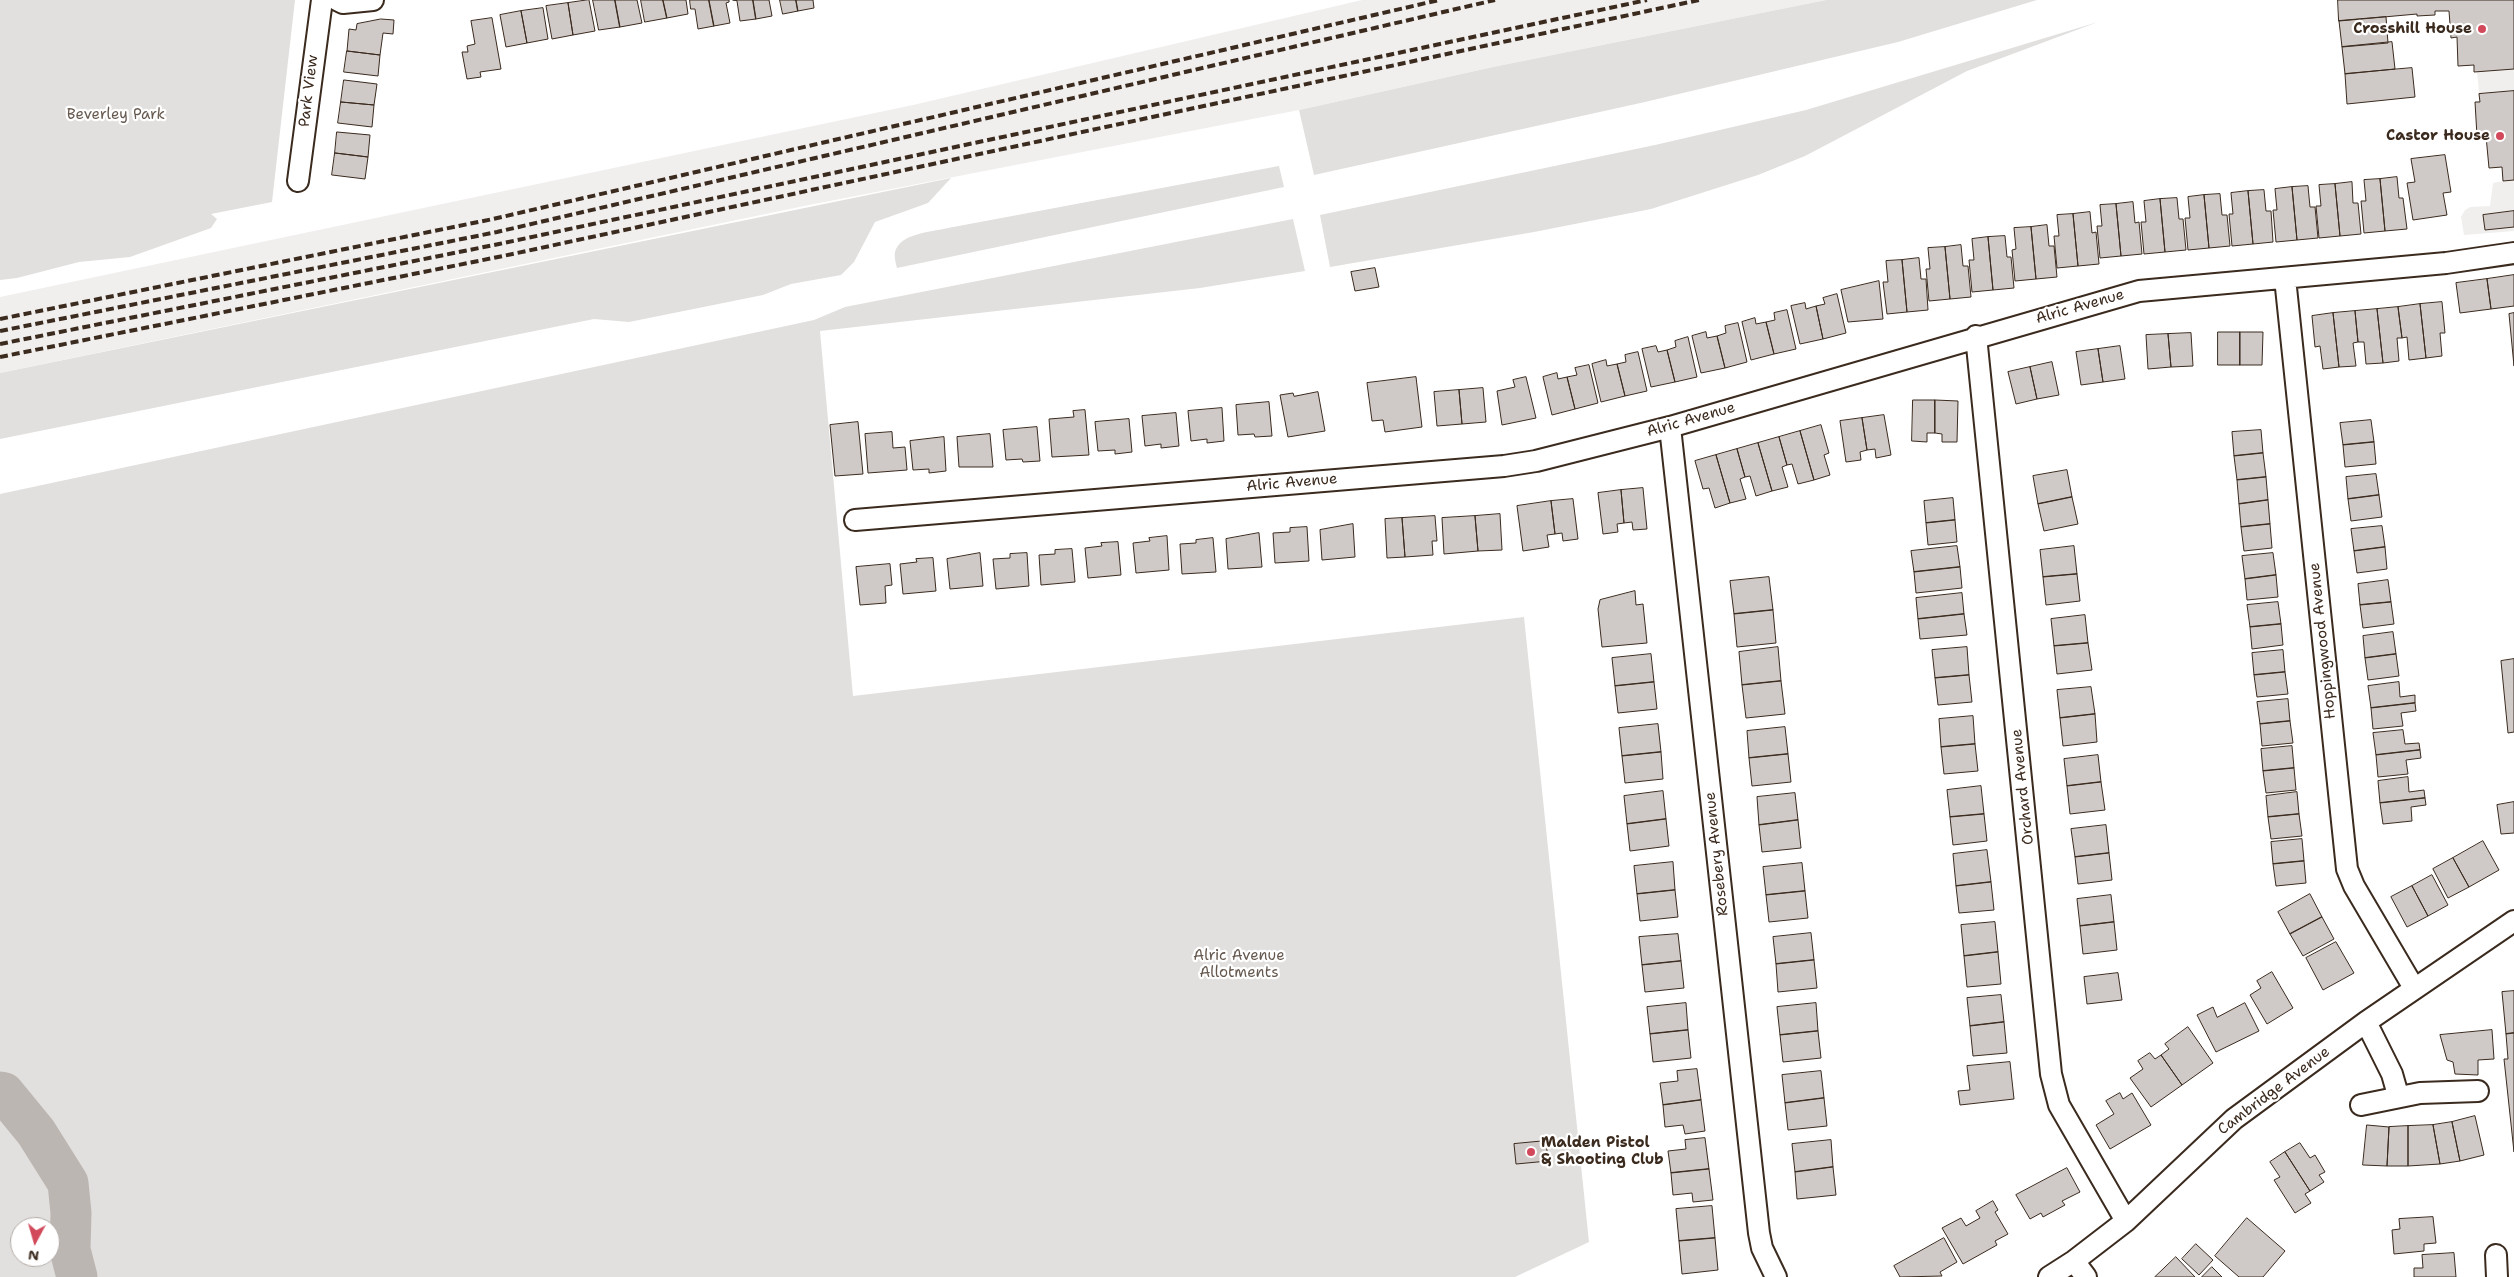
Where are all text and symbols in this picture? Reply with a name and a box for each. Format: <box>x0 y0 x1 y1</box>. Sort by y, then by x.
place label: Crosshill House <box>2353 20 2472 38</box>
marker: Crosshill House <box>2476 23 2488 35</box>
street label: Park View <box>296 54 322 128</box>
park label: Beverley Park <box>67 106 165 124</box>
place label: Castor House <box>2386 127 2490 145</box>
marker: Castor House <box>2494 130 2506 142</box>
street label: Alric Avenue <box>2034 286 2126 328</box>
street label: Alric Avenue <box>1645 399 1737 441</box>
street label: Alric Avenue <box>1246 470 1338 496</box>
street label: Hoppingwood Avenue <box>2306 562 2340 720</box>
street label: Orchard Avenue <box>2008 728 2038 846</box>
street label: Rosebery Avenue <box>1702 791 1732 917</box>
park label: Alric Avenue Allotments <box>1193 947 1285 982</box>
street label: Cambridge Avenue <box>2214 1043 2334 1139</box>
place label: Malden Pistol & Shooting Club <box>1541 1134 1664 1169</box>
marker: Malden Pistol & Shooting Club <box>1525 1146 1537 1158</box>
north arrow <box>10 1217 60 1267</box>
text: N <box>27 1246 40 1265</box>

